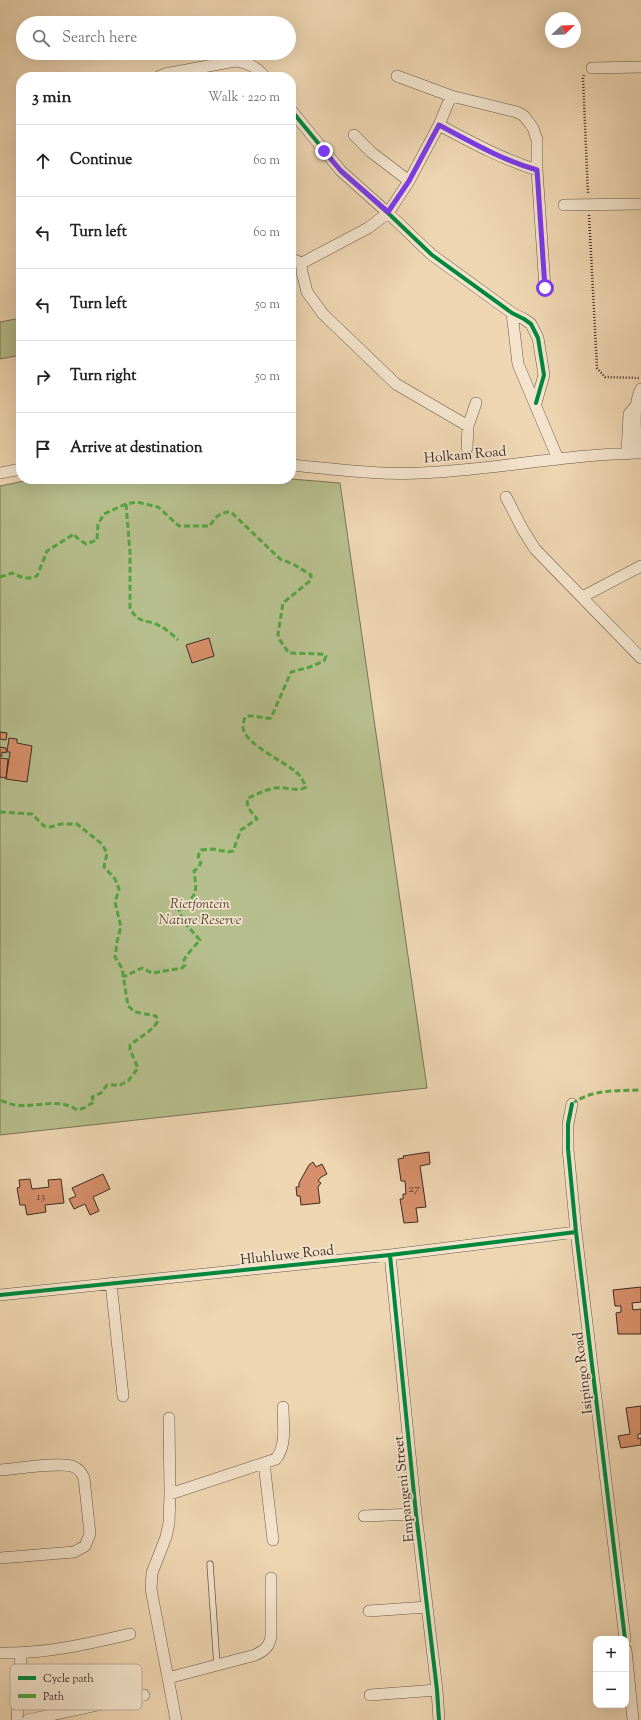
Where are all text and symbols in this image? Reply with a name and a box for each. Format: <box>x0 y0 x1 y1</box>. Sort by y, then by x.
north arrow <box>545 12 581 48</box>
search box <box>16 16 296 60</box>
icon: search <box>30 27 52 49</box>
text: Search here <box>62 28 137 49</box>
text: 3 min <box>32 86 71 110</box>
text: Walk · 220 m <box>208 89 280 107</box>
route end <box>315 142 333 160</box>
icon: ahead <box>32 150 54 172</box>
text: Continue <box>70 150 132 171</box>
text: 60 m <box>253 152 280 170</box>
icon: left <box>32 222 54 244</box>
text: Turn left <box>70 222 127 243</box>
text: 60 m <box>253 224 280 242</box>
route start <box>536 279 554 297</box>
icon: left <box>32 294 54 316</box>
text: Turn left <box>70 294 127 315</box>
text: 50 m <box>255 296 280 314</box>
icon: right <box>32 366 54 388</box>
text: Turn right <box>70 366 136 387</box>
text: 50 m <box>255 368 280 386</box>
icon: arrive <box>32 438 54 460</box>
text: Arrive at destination <box>70 438 203 459</box>
street label: Holkam Road <box>423 442 507 470</box>
park label: Rietfontein Nature Reserve <box>159 895 242 931</box>
house number: 27 <box>408 1180 420 1198</box>
house number: 13 <box>37 1188 46 1206</box>
street label: Hluhluwe Road <box>239 1241 335 1271</box>
street label: Isipingo Road <box>569 1330 599 1415</box>
street label: Empangeni Street <box>389 1434 421 1543</box>
map controls <box>593 1636 629 1708</box>
button: + <box>593 1636 629 1672</box>
legend <box>10 1664 142 1710</box>
text: Cycle path <box>43 1671 94 1687</box>
button: − <box>593 1672 629 1708</box>
text: Path <box>43 1689 65 1705</box>

